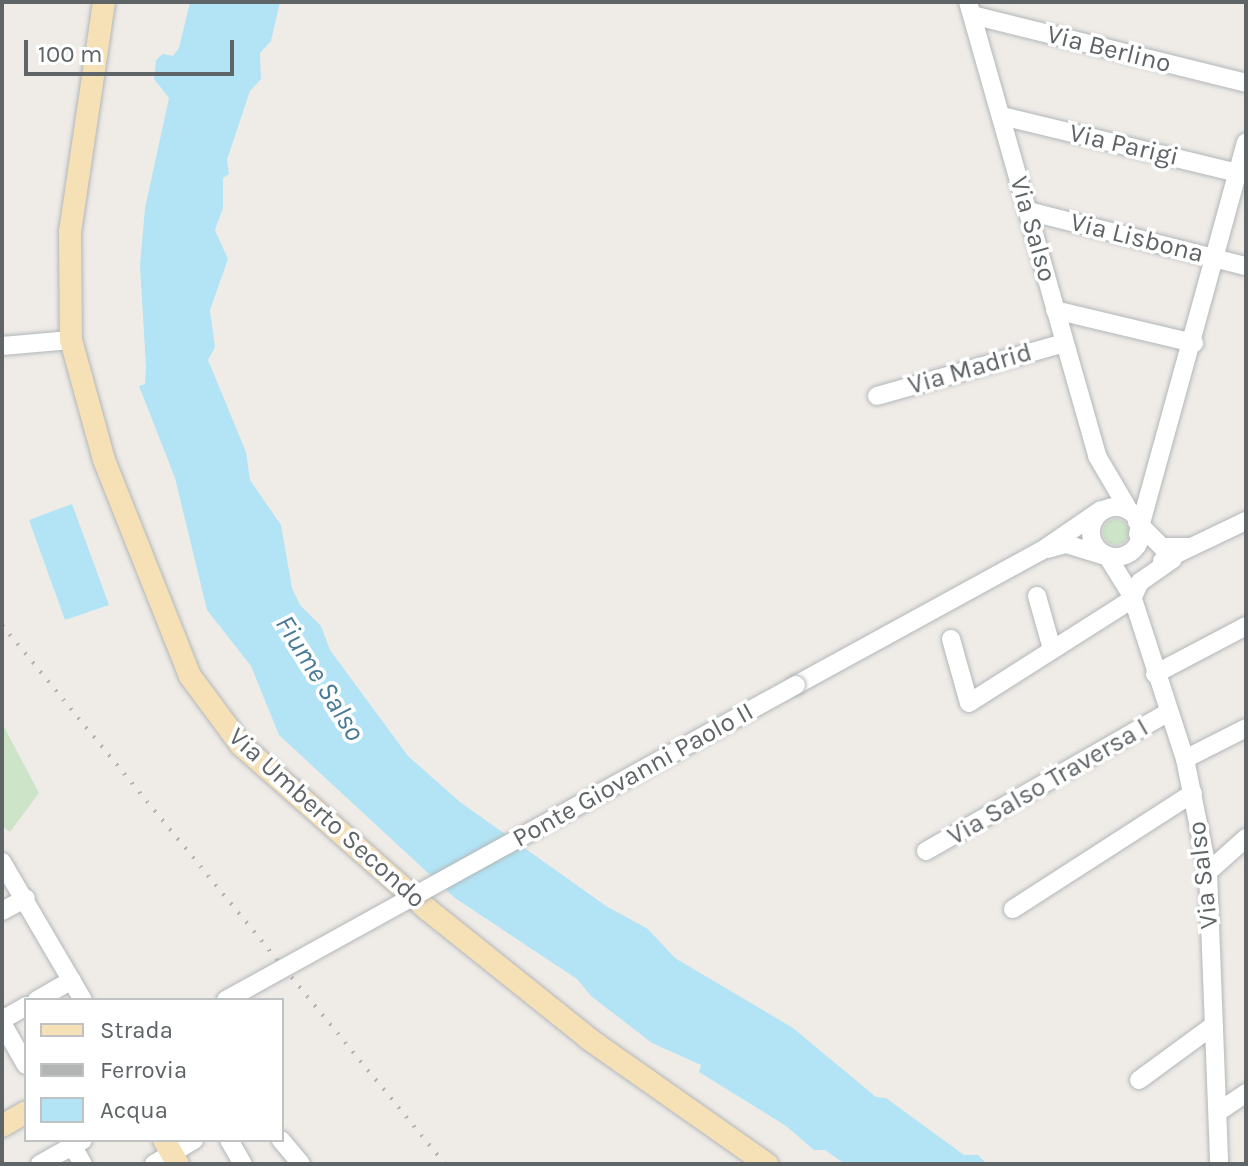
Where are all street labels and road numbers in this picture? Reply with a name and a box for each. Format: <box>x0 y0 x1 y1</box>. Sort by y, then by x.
street label: Via Berlino <box>1044 19 1174 79</box>
street label: Via Parigi <box>1066 117 1182 173</box>
street label: Via Salso <box>1003 173 1063 285</box>
street label: Via Lisbona <box>1067 206 1207 270</box>
street label: Via Madrid <box>905 336 1035 402</box>
street label: Ponte Giovanni Paolo II <box>507 696 759 854</box>
street label: Via Salso Traversa I <box>942 712 1154 852</box>
street label: Via Umberto Secondo <box>222 721 432 915</box>
street label: Via Salso <box>1181 819 1225 931</box>

